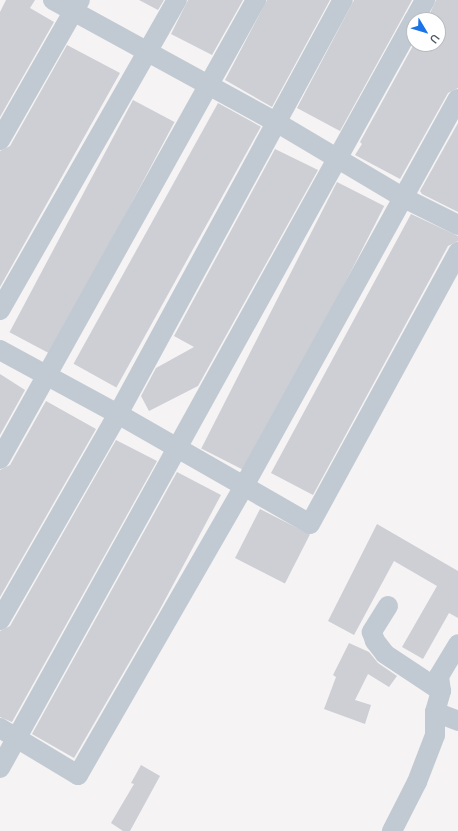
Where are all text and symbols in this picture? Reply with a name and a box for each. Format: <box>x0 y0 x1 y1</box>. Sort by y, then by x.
north arrow <box>406 12 446 52</box>
text: U <box>427 31 443 47</box>

